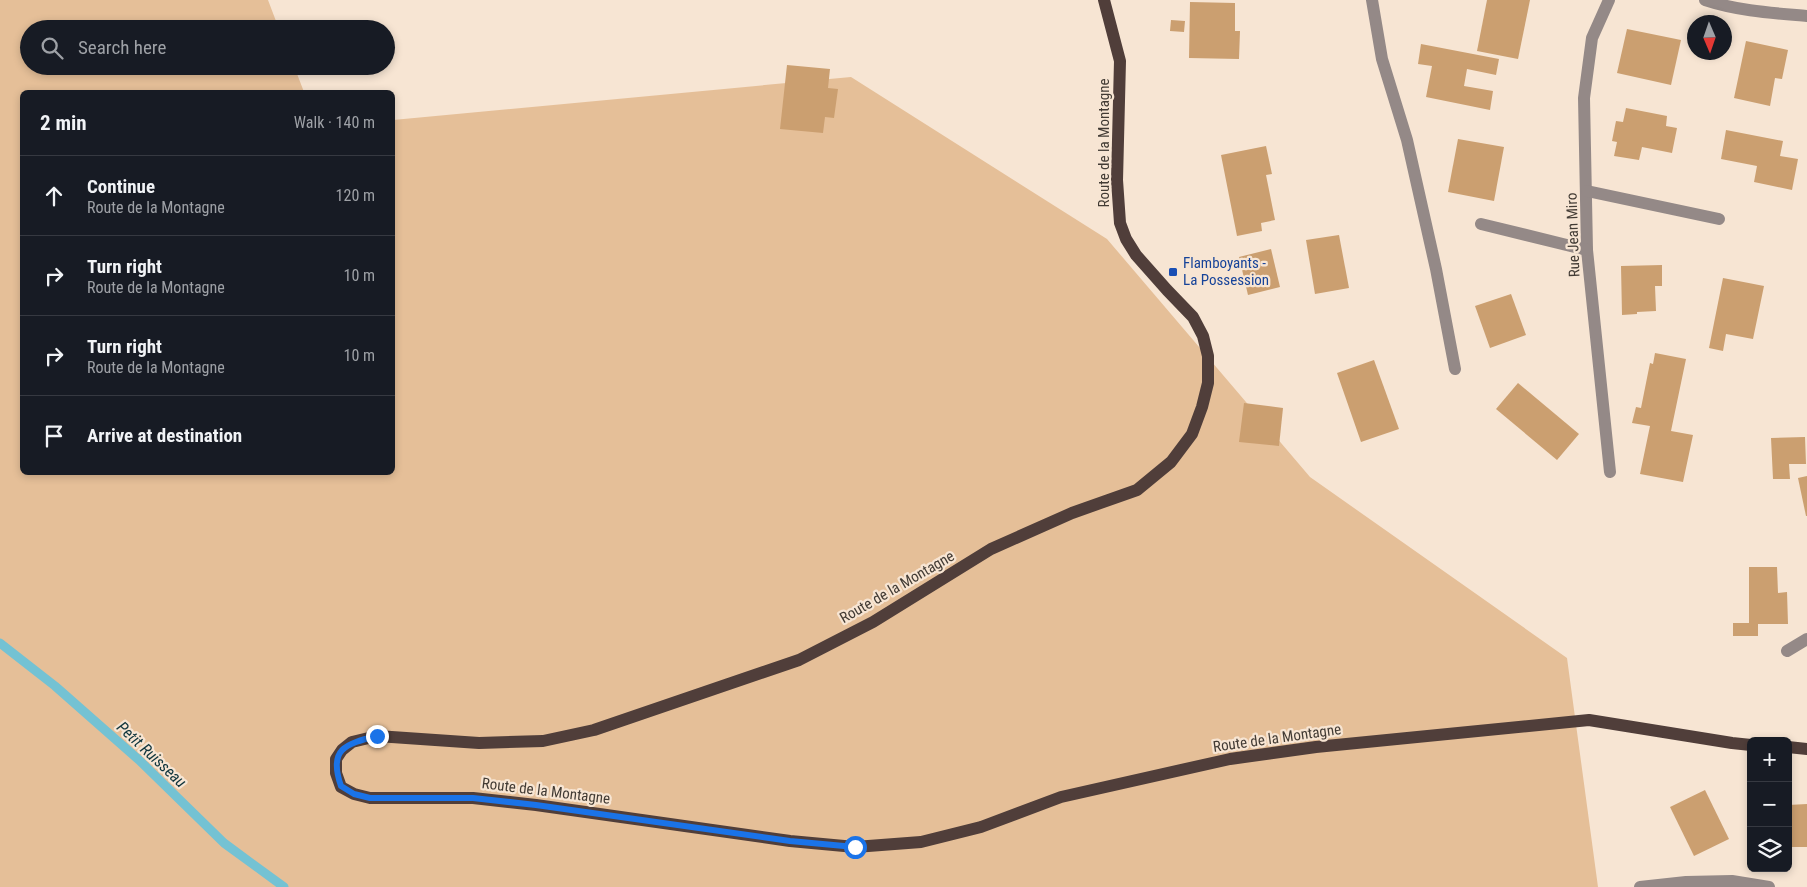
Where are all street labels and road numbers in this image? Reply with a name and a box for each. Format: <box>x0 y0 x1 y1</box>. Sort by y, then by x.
street label: Route de la Montagne <box>1095 78 1113 208</box>
street label: Rue Jean Miro <box>1563 192 1583 278</box>
street label: Route de la Montagne <box>837 547 957 627</box>
street label: Route de la Montagne <box>1212 720 1342 756</box>
street label: Route de la Montagne <box>481 774 611 808</box>

